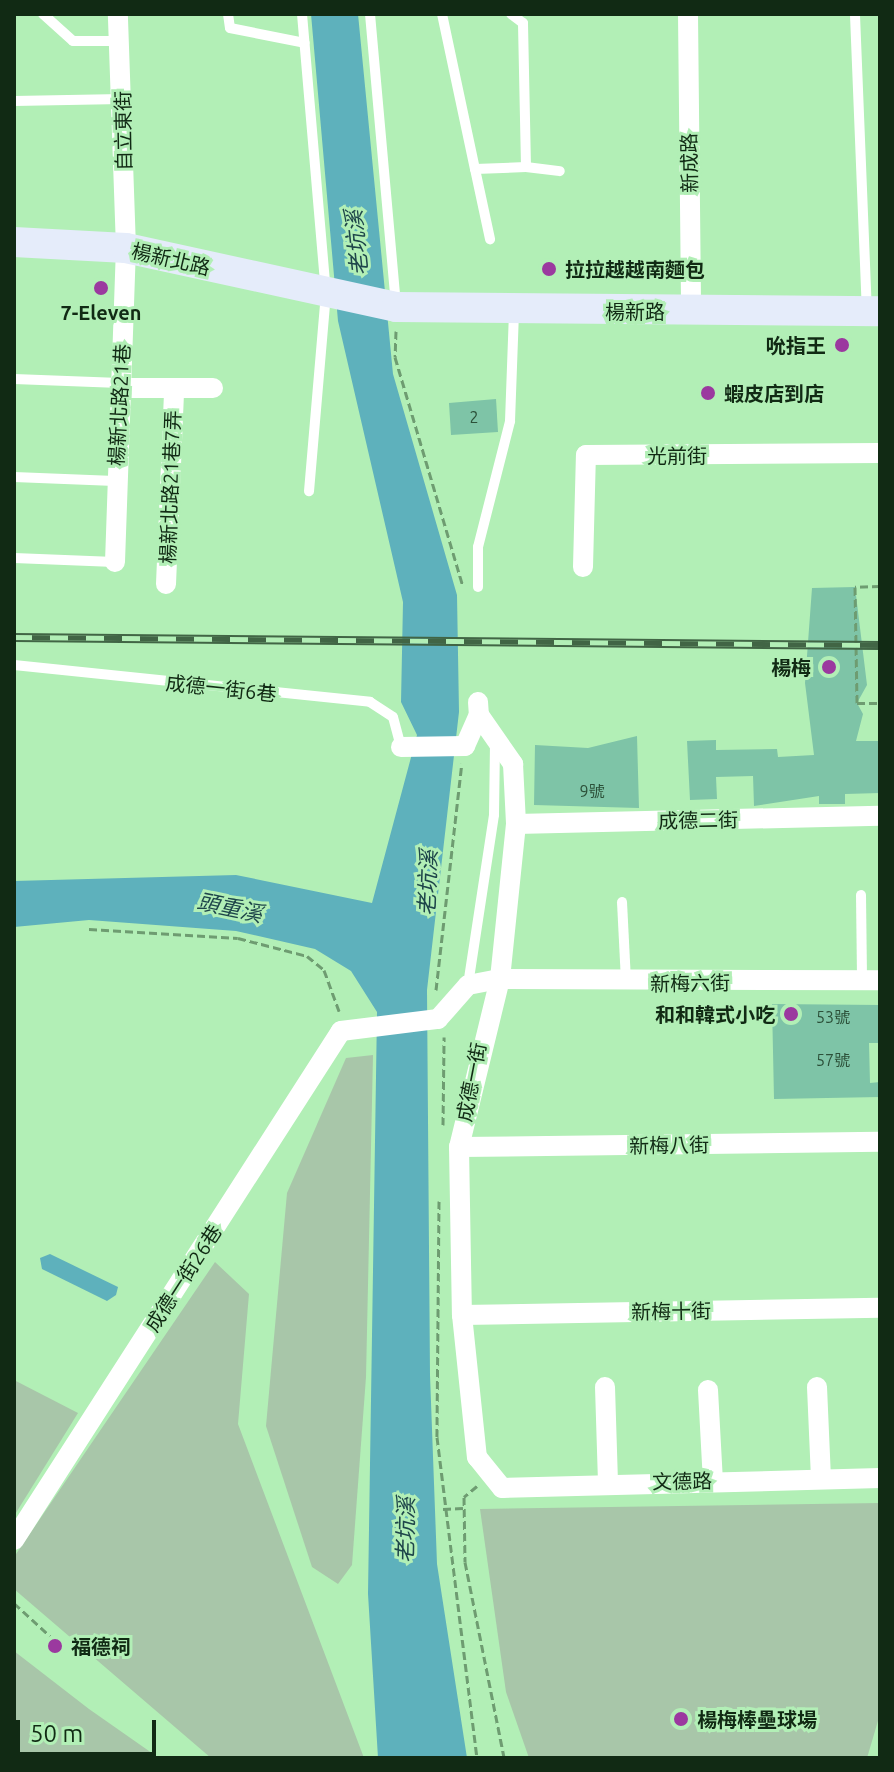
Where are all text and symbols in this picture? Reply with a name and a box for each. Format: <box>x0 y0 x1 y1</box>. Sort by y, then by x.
street label: 自立東街 <box>110 91 136 171</box>
street label: 新成路 <box>676 133 702 193</box>
water label: 老坑溪 <box>339 209 373 277</box>
street label: 楊新北路 <box>129 238 213 280</box>
place label: 拉拉越越南麵包 <box>565 257 705 281</box>
marker: 拉拉越越南麵包 <box>540 260 558 278</box>
marker: 7-Eleven <box>92 279 110 297</box>
street label: 楊新路 <box>605 299 665 323</box>
place label: 7-Eleven <box>61 300 141 324</box>
place label: 吮指王 <box>766 333 826 357</box>
marker: 吮指王 <box>833 336 851 354</box>
street label: 楊新北路21巷 <box>104 343 134 467</box>
place label: 蝦皮店到店 <box>724 381 824 405</box>
marker: 蝦皮店到店 <box>699 384 717 402</box>
house number: 2 <box>469 407 479 427</box>
street label: 楊新北路21巷7弄 <box>155 410 185 564</box>
street label: 光前街 <box>647 443 707 467</box>
place label: 楊梅 <box>771 655 811 679</box>
marker: 楊梅 <box>818 656 840 678</box>
street label: 成德一街6巷 <box>164 670 278 706</box>
house number: 9號 <box>579 781 605 801</box>
street label: 成德二街 <box>658 807 738 833</box>
water label: 老坑溪 <box>413 850 441 916</box>
water label: 頭重溪 <box>195 887 265 927</box>
street label: 新梅六街 <box>650 970 730 996</box>
place label: 和和韓式小吃 <box>655 1002 775 1026</box>
marker: 和和韓式小吃 <box>782 1005 800 1023</box>
house number: 53號 <box>816 1007 850 1027</box>
street label: 成德一街 <box>452 1040 490 1124</box>
house number: 57號 <box>816 1050 850 1070</box>
street label: 新梅八街 <box>629 1132 709 1158</box>
street label: 成德一街26巷 <box>140 1220 226 1336</box>
street label: 新梅十街 <box>631 1298 711 1324</box>
street label: 文德路 <box>652 1468 712 1494</box>
water label: 老坑溪 <box>391 1497 419 1563</box>
place label: 福德祠 <box>71 1634 131 1658</box>
marker: 福德祠 <box>46 1637 64 1655</box>
scale bar <box>20 1704 160 1754</box>
place label: 楊梅棒壘球場 <box>697 1707 817 1731</box>
marker: 楊梅棒壘球場 <box>672 1710 690 1728</box>
text: 50 m <box>30 1720 83 1747</box>

